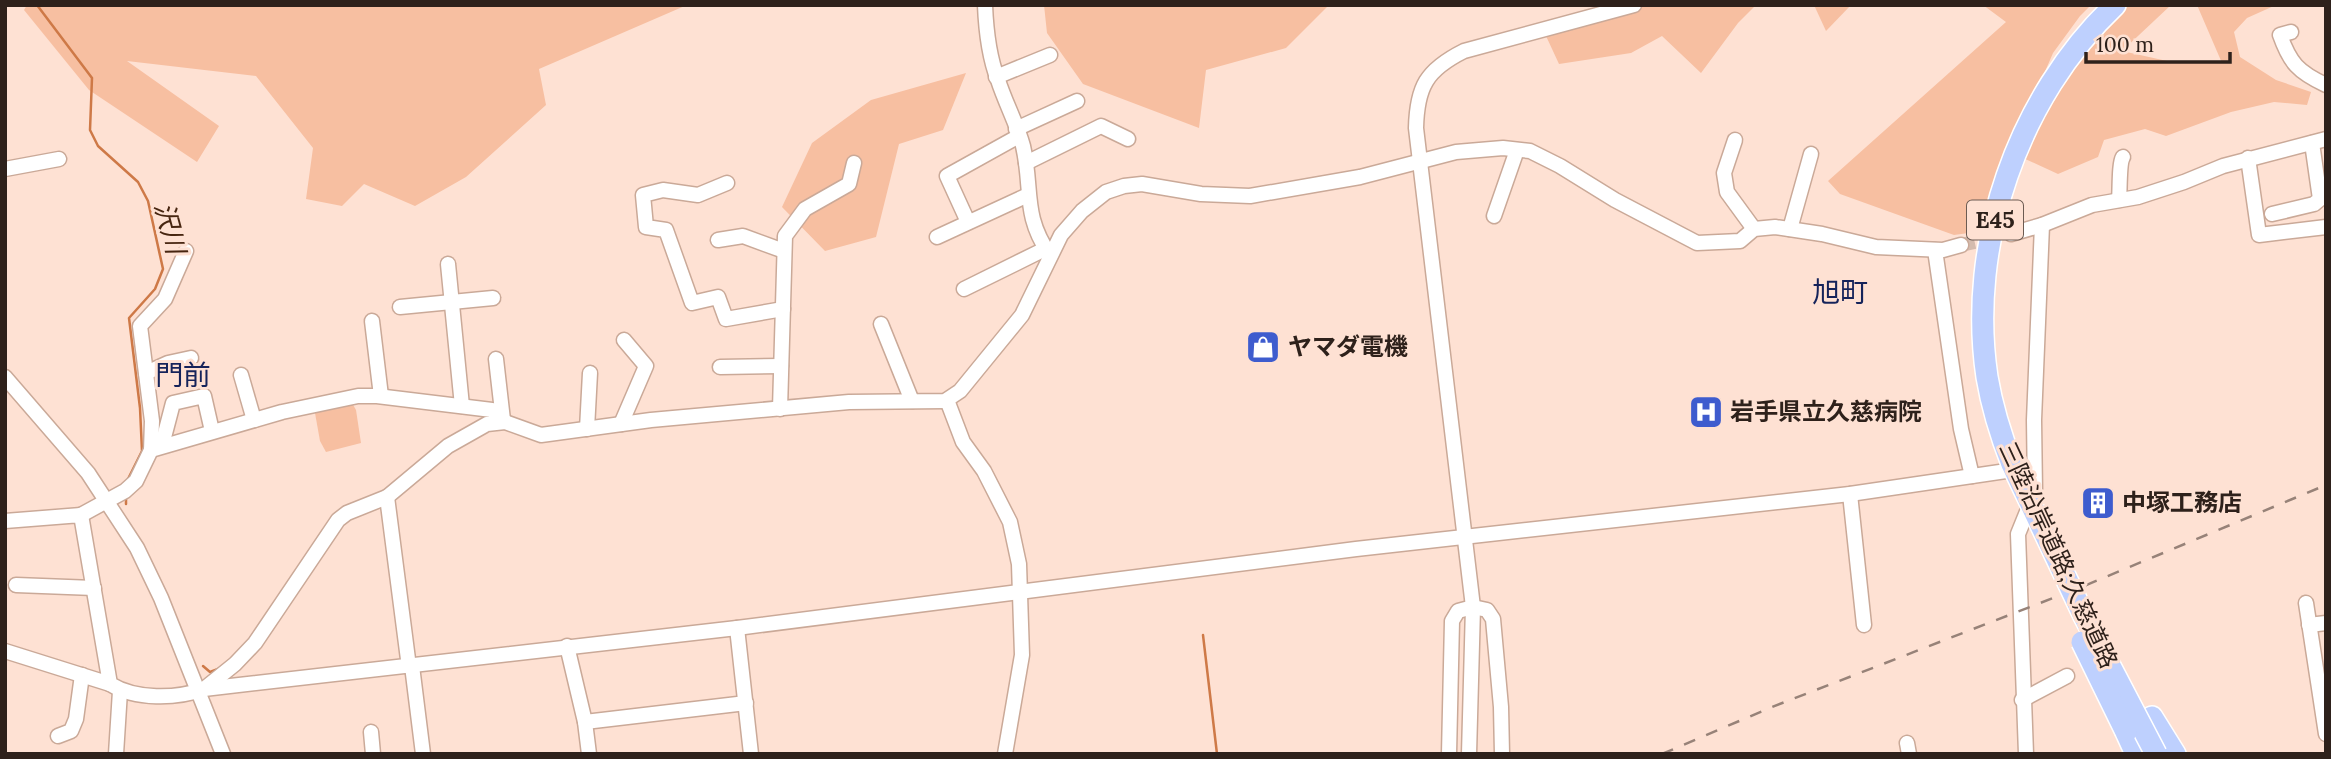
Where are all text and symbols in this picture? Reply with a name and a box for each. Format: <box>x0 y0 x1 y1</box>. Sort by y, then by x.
scale bar <box>2086 21 2230 65</box>
text: 100 m <box>2096 31 2154 58</box>
water label: 沢川 <box>148 198 194 260</box>
road number: E45 <box>1967 200 2023 240</box>
district label: 旭町 <box>1812 274 1868 310</box>
shop icon: ヤマダ電機 <box>1244 328 1282 366</box>
place label: ヤマダ電機 <box>1288 331 1408 362</box>
district label: 門前 <box>155 357 211 393</box>
hospital icon: 岩手県立久慈病院 <box>1687 393 1725 431</box>
place label: 岩手県立久慈病院 <box>1730 396 1922 427</box>
street label: 三陸沿岸道路;久慈道路 <box>1992 437 2125 673</box>
building icon: 中塚工務店 <box>2079 484 2117 522</box>
place label: 中塚工務店 <box>2122 487 2242 518</box>

